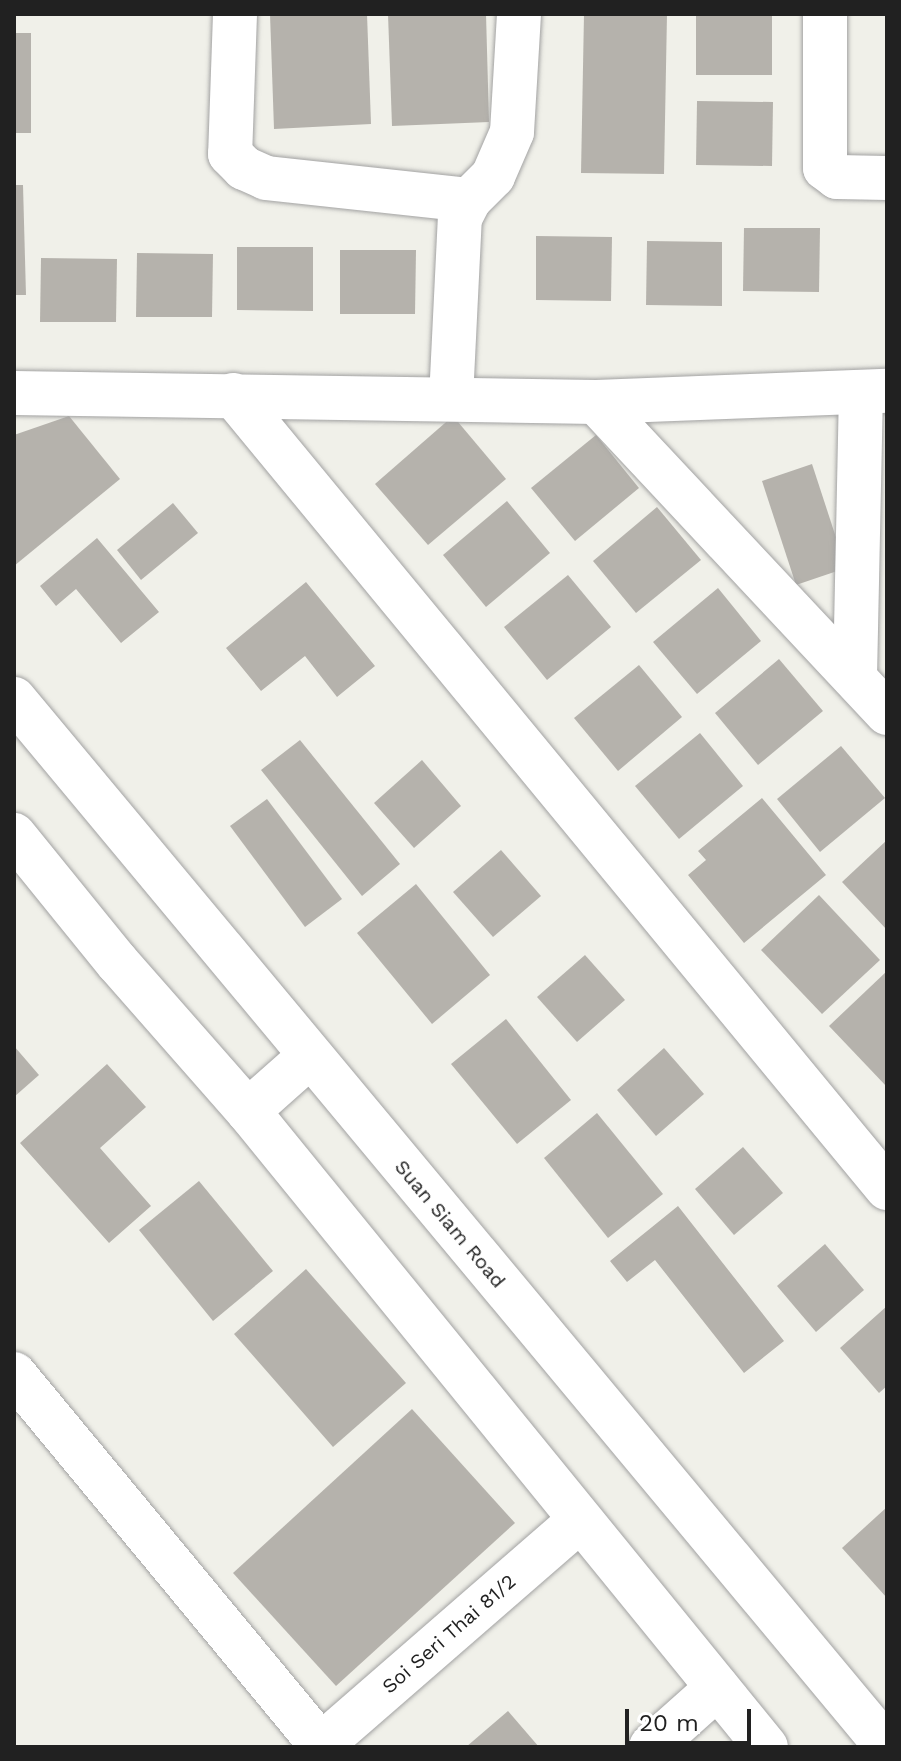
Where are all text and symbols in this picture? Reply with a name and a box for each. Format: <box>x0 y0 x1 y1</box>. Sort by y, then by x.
street label: Suan Siam Road <box>390 1155 510 1293</box>
street label: Soi Seri Thai 81/2 <box>377 1569 521 1699</box>
scale bar <box>629 1693 755 1743</box>
text: 20 m <box>639 1709 699 1737</box>

